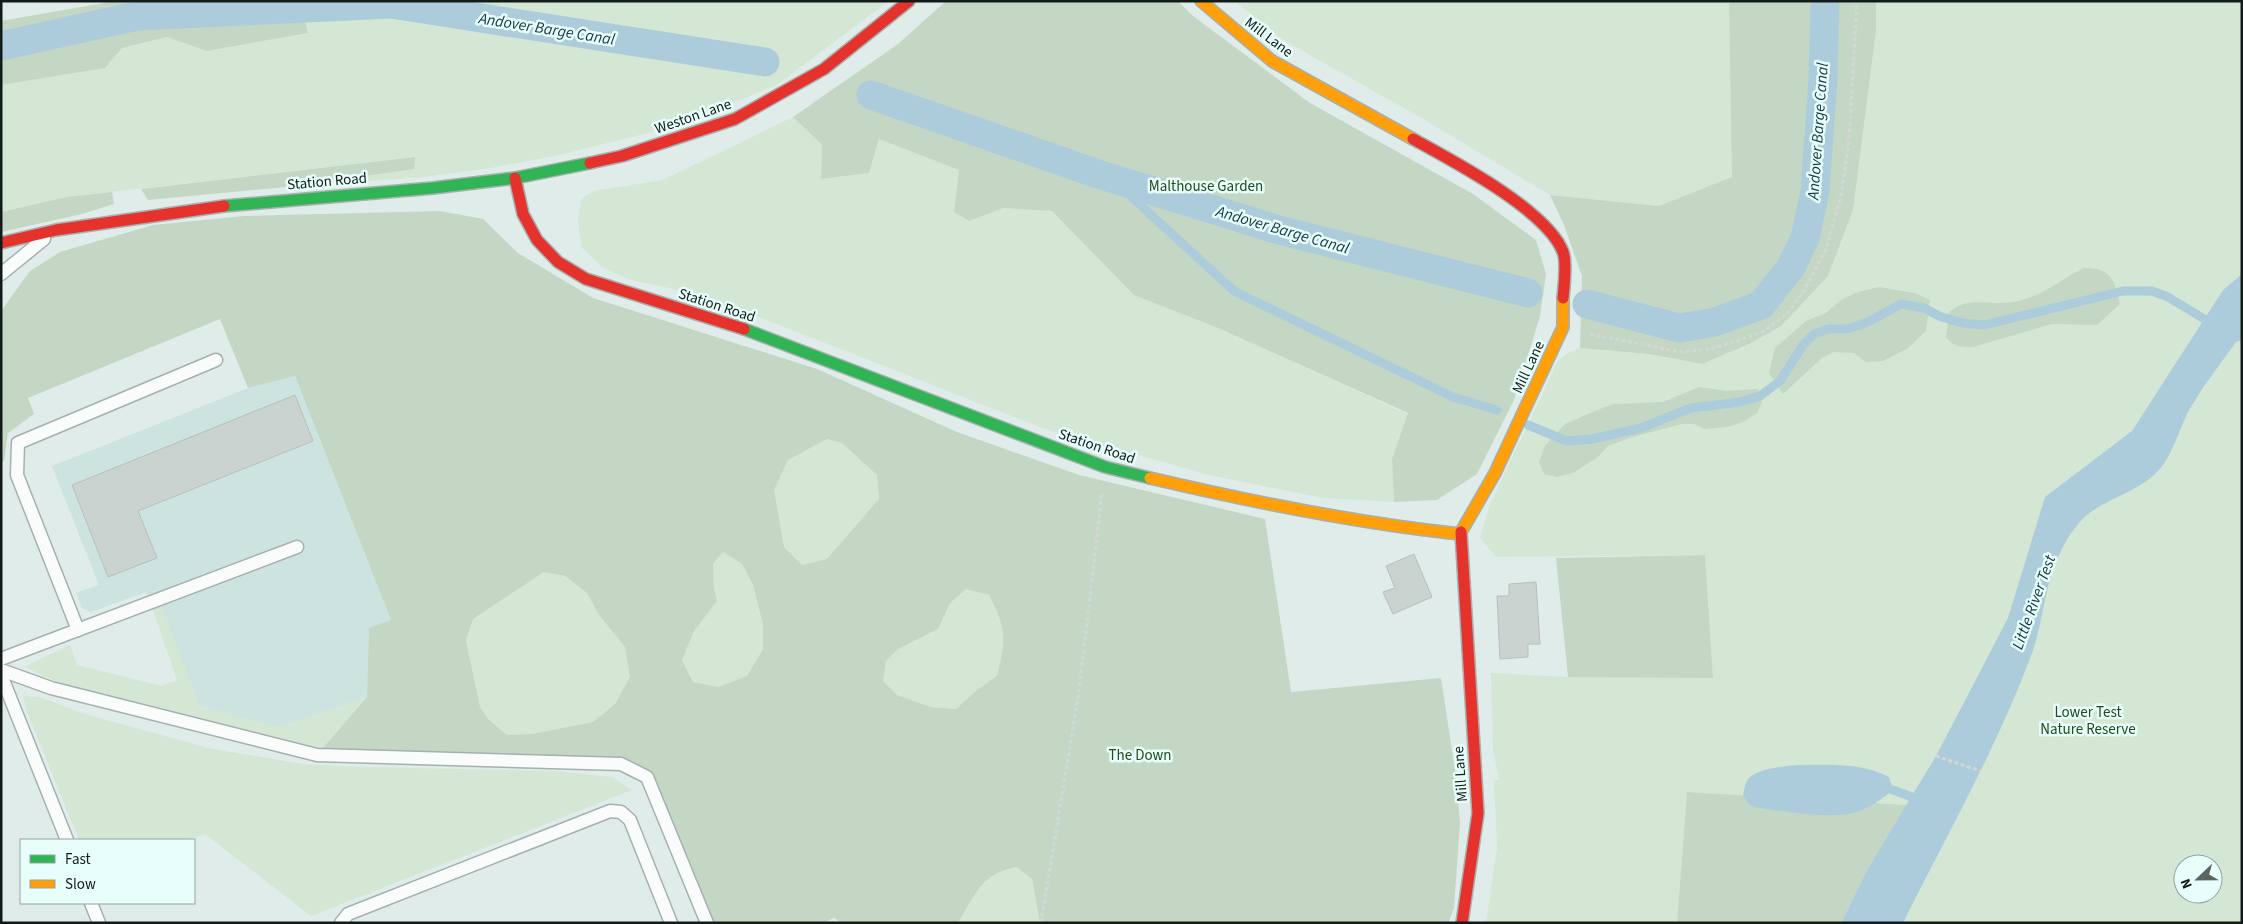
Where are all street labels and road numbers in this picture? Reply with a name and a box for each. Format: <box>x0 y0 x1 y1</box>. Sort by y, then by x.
street label: Mill Lane <box>1240 12 1297 63</box>
street label: Weston Lane <box>652 94 734 139</box>
street label: Station Road <box>286 168 368 195</box>
street label: Station Road <box>676 283 758 328</box>
street label: Mill Lane <box>1507 338 1550 397</box>
street label: Station Road <box>1056 424 1138 469</box>
street label: Mill Lane <box>1448 745 1473 803</box>

